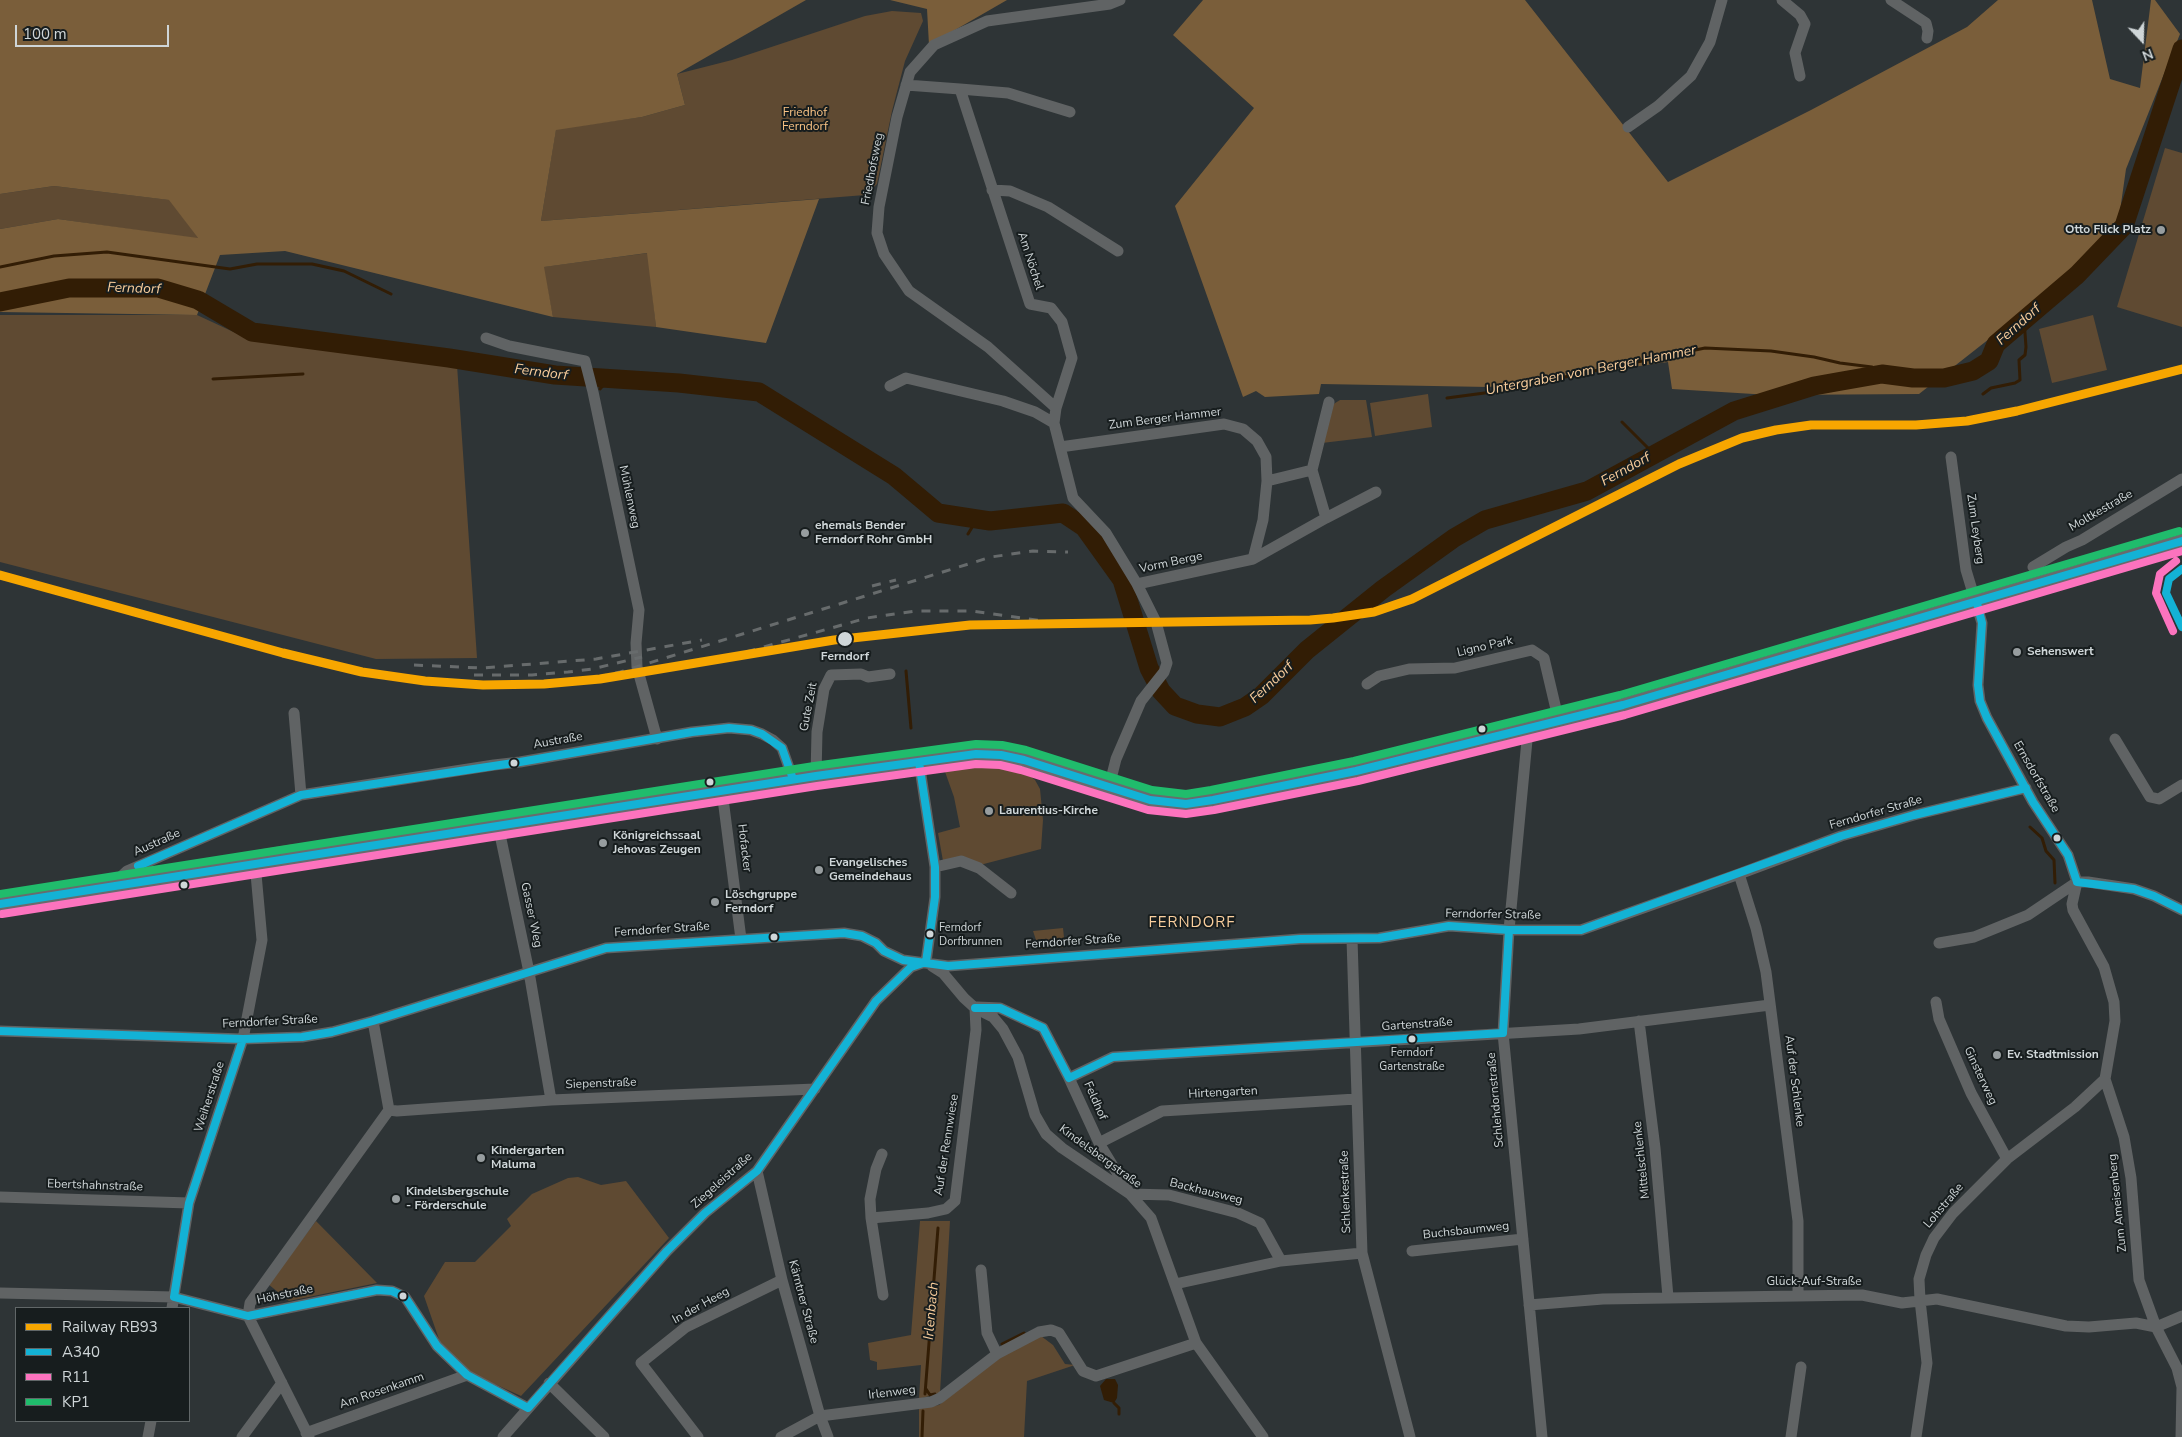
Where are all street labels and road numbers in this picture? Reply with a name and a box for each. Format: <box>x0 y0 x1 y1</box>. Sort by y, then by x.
street label: Friedhofsweg <box>859 132 887 206</box>
street label: Am Nöchel <box>1014 230 1046 292</box>
street label: Zum Berger Hammer <box>1108 405 1222 433</box>
street label: Mühlenweg <box>615 464 643 530</box>
street label: Moltkestraße <box>2067 487 2135 535</box>
street label: Zum Leyberg <box>1963 493 1987 565</box>
street label: Vorm Berge <box>1138 549 1204 577</box>
street label: Ligno Park <box>1456 634 1514 660</box>
street label: Gute Zeit <box>797 681 821 733</box>
street label: Austraße <box>532 730 584 752</box>
street label: Ernsdorfstraße <box>2010 739 2062 815</box>
street label: Ferndorfer Straße <box>1828 793 1924 833</box>
street label: Hofacker <box>734 823 754 873</box>
street label: Austraße <box>131 826 183 860</box>
street label: Gasser Weg <box>517 881 545 949</box>
street label: Ferndorfer Straße <box>1445 907 1541 923</box>
street label: Ferndorfer Straße <box>614 919 710 941</box>
street label: Ferndorfer Straße <box>1025 931 1121 953</box>
street label: Ferndorfer Straße <box>222 1012 318 1032</box>
street label: Gartenstraße <box>1381 1015 1453 1035</box>
street label: Auf der Schlenke <box>1781 1034 1807 1128</box>
street label: Ginsterweg <box>1960 1045 2000 1107</box>
street label: Schlehdornstraße <box>1485 1052 1507 1148</box>
street label: Weiherstraße <box>192 1060 228 1134</box>
street label: Siepenstraße <box>565 1076 637 1092</box>
street label: Feldhof <box>1080 1080 1110 1122</box>
street label: Hirtengarten <box>1188 1084 1258 1102</box>
street label: Auf der Rennwiese <box>932 1093 962 1197</box>
street label: Mittelschlenke <box>1631 1120 1653 1200</box>
street label: Kindelsbergstraße <box>1056 1122 1144 1192</box>
street label: Ziegeleistraße <box>689 1150 755 1212</box>
street label: Schlenkestraße <box>1337 1150 1355 1234</box>
street label: Zum Ameisenberg <box>2106 1153 2130 1253</box>
street label: Backhausweg <box>1168 1176 1244 1208</box>
street label: Ebertshahnstraße <box>47 1177 143 1195</box>
street label: Lohstraße <box>1921 1181 1967 1231</box>
street label: Buchsbaumweg <box>1422 1219 1510 1243</box>
street label: Kärntner Straße <box>785 1259 821 1345</box>
street label: Glück-Auf-Straße <box>1766 1275 1862 1289</box>
street label: Höhstraße <box>256 1282 314 1308</box>
street label: In der Heeg <box>670 1285 732 1327</box>
street label: Am Rosenkamm <box>338 1370 426 1412</box>
street label: Irlenweg <box>868 1383 916 1403</box>

